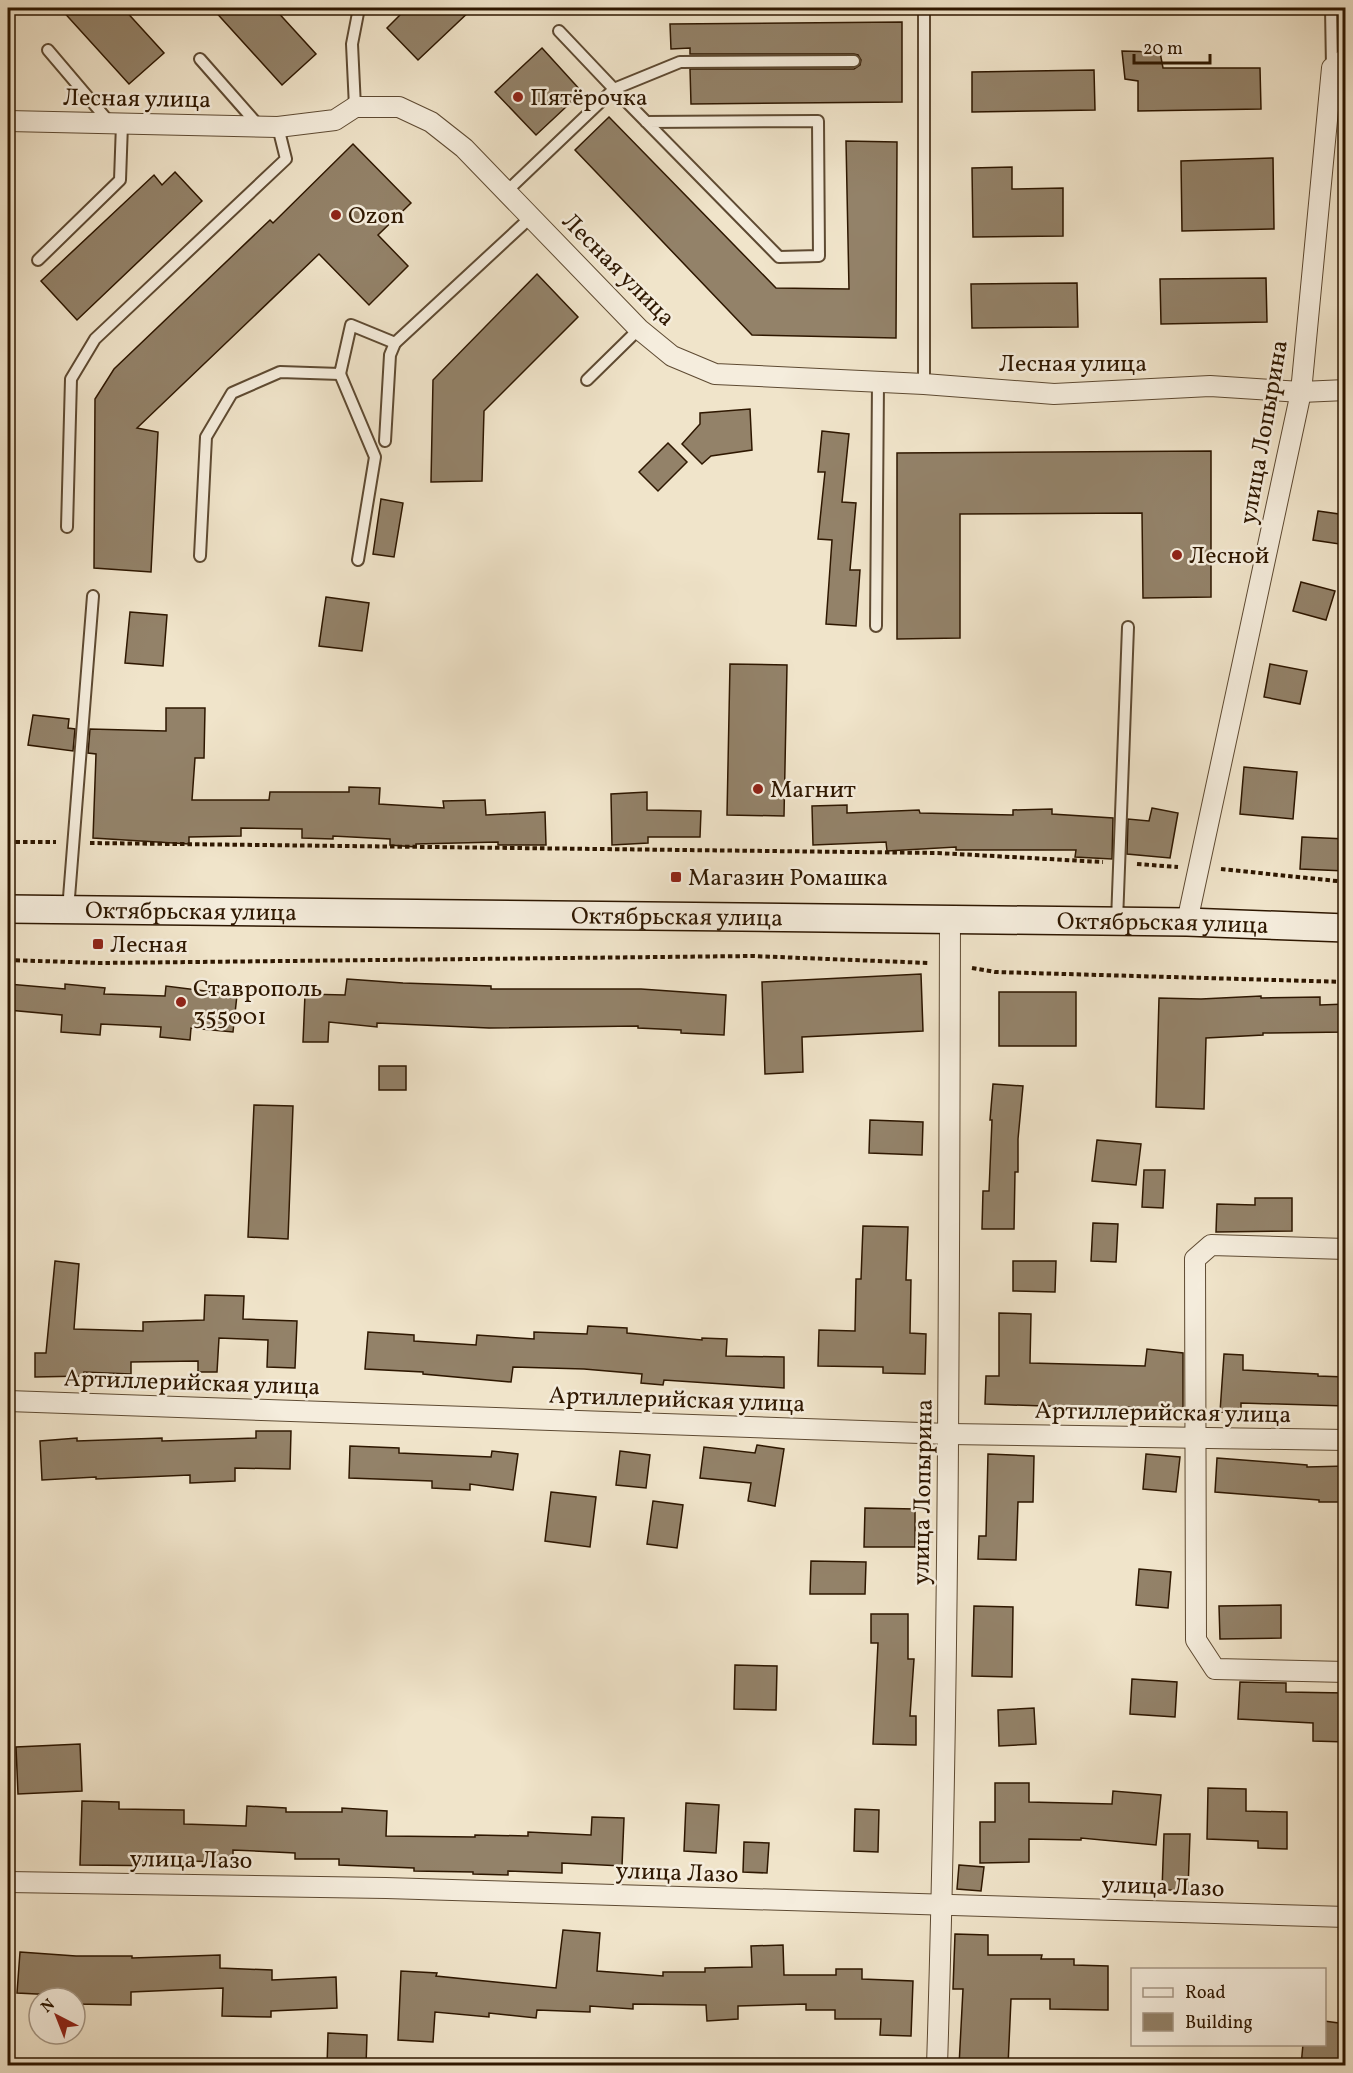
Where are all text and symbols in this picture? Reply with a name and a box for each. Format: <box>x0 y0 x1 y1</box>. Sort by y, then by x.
scale bar <box>1134 27 1210 65</box>
text: 20 m <box>1143 37 1183 62</box>
street label: Лесная улица <box>63 82 211 118</box>
place label: Пятёрочка <box>530 82 648 116</box>
marker: Пятёрочка <box>511 90 525 104</box>
place label: Ozon <box>348 200 405 234</box>
street label: Лесная улица <box>553 206 682 335</box>
marker: Ozon <box>329 208 343 222</box>
street label: улица Лопырина <box>1232 338 1298 527</box>
street label: Лесная улица <box>999 348 1147 382</box>
place label: Лесной <box>1189 540 1269 574</box>
marker: Лесной <box>1170 548 1184 562</box>
place label: Магнит <box>770 774 856 808</box>
marker: Магнит <box>751 782 765 796</box>
place label: Магазин Ромашка <box>688 862 888 896</box>
marker: Магазин Ромашка <box>669 870 683 884</box>
street label: Октябрьская улица <box>85 895 297 931</box>
street label: Октябрьская улица <box>571 900 783 937</box>
street label: Октябрьская улица <box>1057 906 1269 944</box>
place label: Лесная <box>110 929 187 963</box>
marker: Лесная <box>91 937 105 951</box>
place label: Ставрополь 355001 <box>193 973 322 1035</box>
marker: Ставрополь 355001 <box>174 995 188 1009</box>
street label: Артиллерийская улица <box>63 1363 321 1405</box>
street label: Артиллерийская улица <box>548 1380 806 1422</box>
street label: Артиллерийская улица <box>1034 1395 1292 1433</box>
street label: улица Лопырина <box>905 1399 943 1586</box>
street label: улица Лазо <box>129 1843 253 1879</box>
street label: улица Лазо <box>615 1855 739 1893</box>
street label: улица Лазо <box>1101 1869 1225 1907</box>
legend <box>1131 1968 1326 2046</box>
text: Road <box>1185 1981 1226 2006</box>
north arrow <box>27 1986 87 2046</box>
text: N <box>37 1994 60 2018</box>
text: Building <box>1185 2011 1253 2036</box>

